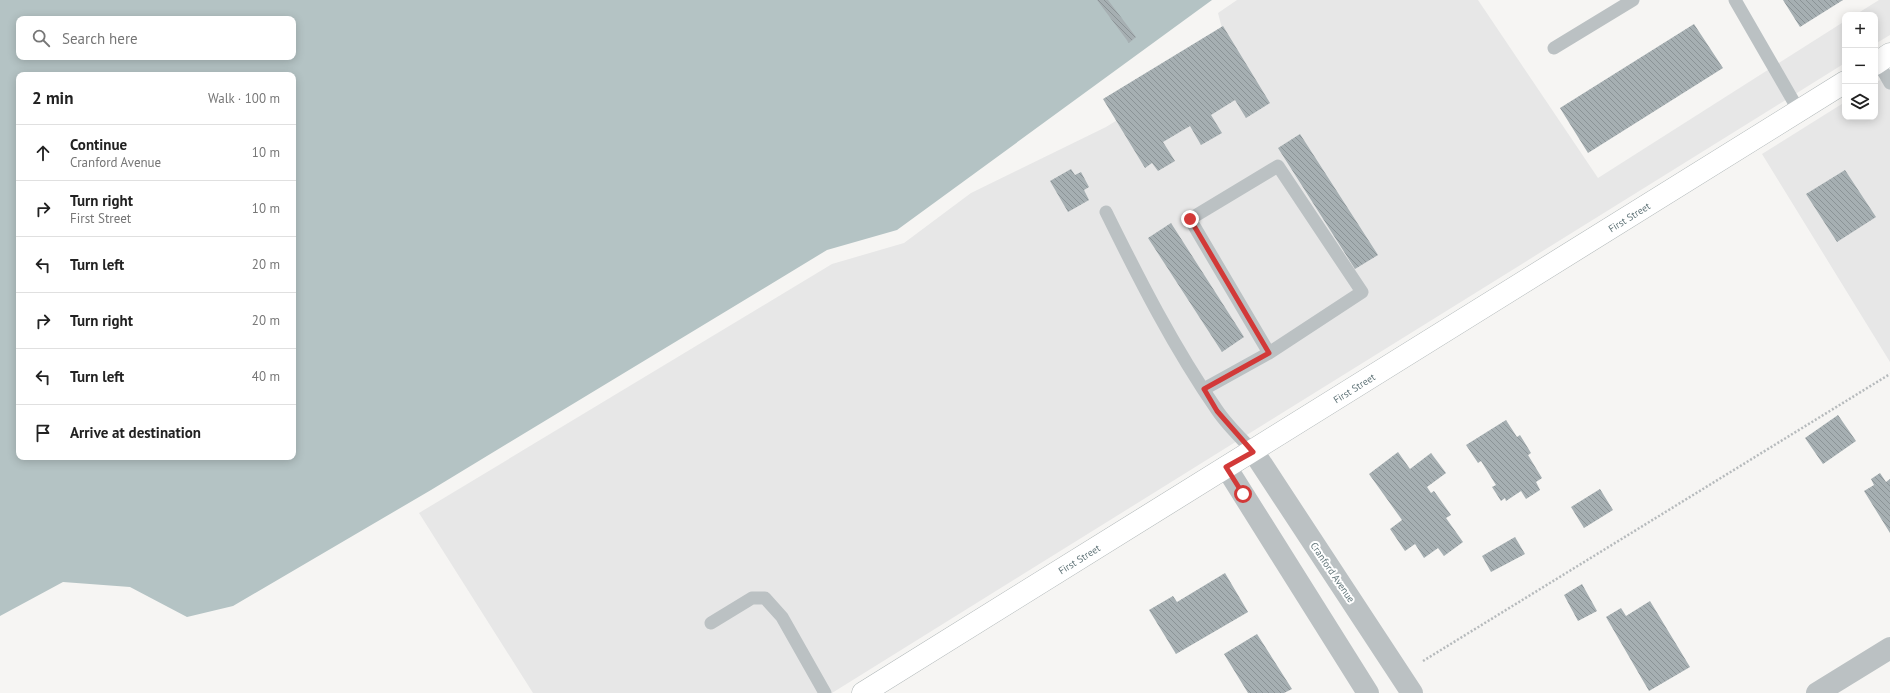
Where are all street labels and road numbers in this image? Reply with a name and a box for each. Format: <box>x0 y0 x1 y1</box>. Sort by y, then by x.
street label: First Street <box>1606 199 1653 235</box>
street label: First Street <box>1331 370 1378 406</box>
street label: Cranford Avenue <box>1308 540 1358 605</box>
street label: First Street <box>1056 541 1103 577</box>

